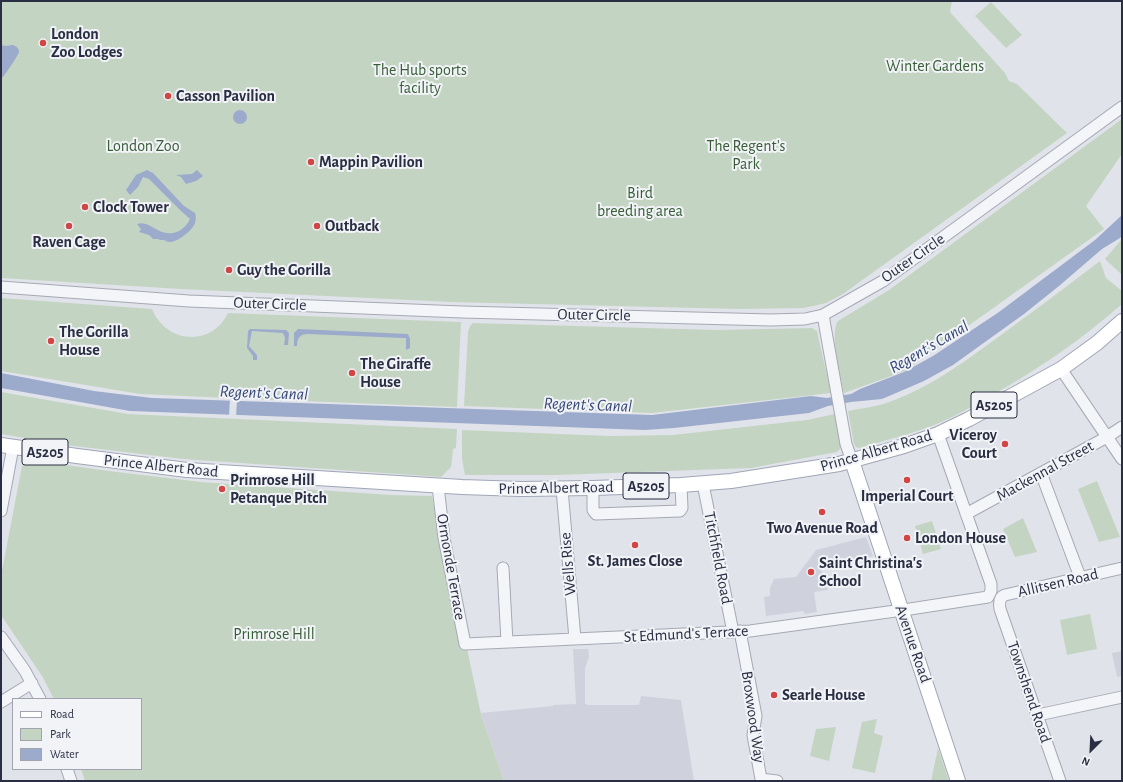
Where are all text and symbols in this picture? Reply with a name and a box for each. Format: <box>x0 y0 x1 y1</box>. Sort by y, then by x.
place label: London Zoo Lodges <box>51 24 123 62</box>
marker: London Zoo Lodges <box>38 38 48 48</box>
park label: Winter Gardens <box>886 56 984 76</box>
park label: The Hub sports facility <box>373 60 467 98</box>
place label: Casson Pavilion <box>176 86 275 106</box>
marker: Casson Pavilion <box>163 91 173 101</box>
park label: London Zoo <box>107 136 179 156</box>
park label: The Regent's Park <box>707 136 785 174</box>
place label: Mappin Pavilion <box>319 152 423 172</box>
marker: Mappin Pavilion <box>306 157 316 167</box>
park label: Bird breeding area <box>597 183 683 221</box>
place label: Clock Tower <box>93 197 169 217</box>
marker: Clock Tower <box>80 202 90 212</box>
place label: Outback <box>325 216 379 236</box>
marker: Raven Cage <box>64 221 74 231</box>
marker: Outback <box>312 221 322 231</box>
street label: Outer Circle <box>878 229 948 287</box>
place label: Raven Cage <box>32 232 106 252</box>
place label: Guy the Gorilla <box>237 260 331 280</box>
marker: Guy the Gorilla <box>224 265 234 275</box>
street label: Outer Circle <box>233 293 307 315</box>
street label: Outer Circle <box>557 305 631 325</box>
water label: Regent's Canal <box>886 316 972 378</box>
place label: The Gorilla House <box>59 322 129 360</box>
marker: The Gorilla House <box>46 336 56 346</box>
place label: The Giraffe House <box>360 354 431 392</box>
marker: The Giraffe House <box>347 368 357 378</box>
water label: Regent's Canal <box>219 381 309 405</box>
road number: A5205 <box>971 392 1017 418</box>
water label: Regent's Canal <box>543 393 633 417</box>
place label: Viceroy Court <box>949 425 997 463</box>
street label: Prince Albert Road <box>818 426 934 476</box>
street label: Mackennal Street <box>993 436 1097 506</box>
road number: A5205 <box>22 439 68 465</box>
marker: Viceroy Court <box>1000 439 1010 449</box>
street label: Prince Albert Road <box>103 450 219 482</box>
place label: Primrose Hill Petanque Pitch <box>230 470 327 508</box>
road number: A5205 <box>623 473 669 499</box>
marker: Imperial Court <box>902 475 912 485</box>
street label: Prince Albert Road <box>498 477 614 499</box>
marker: Primrose Hill Petanque Pitch <box>217 484 227 494</box>
place label: Imperial Court <box>861 486 953 506</box>
marker: Two Avenue Road <box>817 507 827 517</box>
street label: Titchfield Road <box>700 510 736 606</box>
street label: Ormonde Terrace <box>432 512 470 622</box>
place label: Two Avenue Road <box>766 518 878 538</box>
place label: London House <box>915 528 1006 548</box>
street label: Wells Rise <box>556 532 580 596</box>
marker: London House <box>902 533 912 543</box>
marker: St. James Close <box>630 540 640 550</box>
place label: St. James Close <box>587 551 683 571</box>
place label: Saint Christina's School <box>819 553 922 591</box>
street label: Allitsen Road <box>1016 564 1100 602</box>
marker: Saint Christina's School <box>806 567 816 577</box>
street label: Avenue Road <box>891 603 935 685</box>
street label: St Edmund's Terrace <box>623 621 749 647</box>
park label: Primrose Hill <box>233 624 315 644</box>
street label: Townshend Road <box>1003 639 1055 745</box>
street label: Broxwood Way <box>737 670 769 764</box>
place label: Searle House <box>782 685 865 705</box>
marker: Searle House <box>769 690 779 700</box>
legend <box>12 698 142 770</box>
text: Road <box>50 708 74 720</box>
text: Park <box>50 728 71 740</box>
north arrow <box>1071 730 1111 770</box>
text: Water <box>50 748 79 760</box>
text: N <box>1080 755 1092 768</box>

